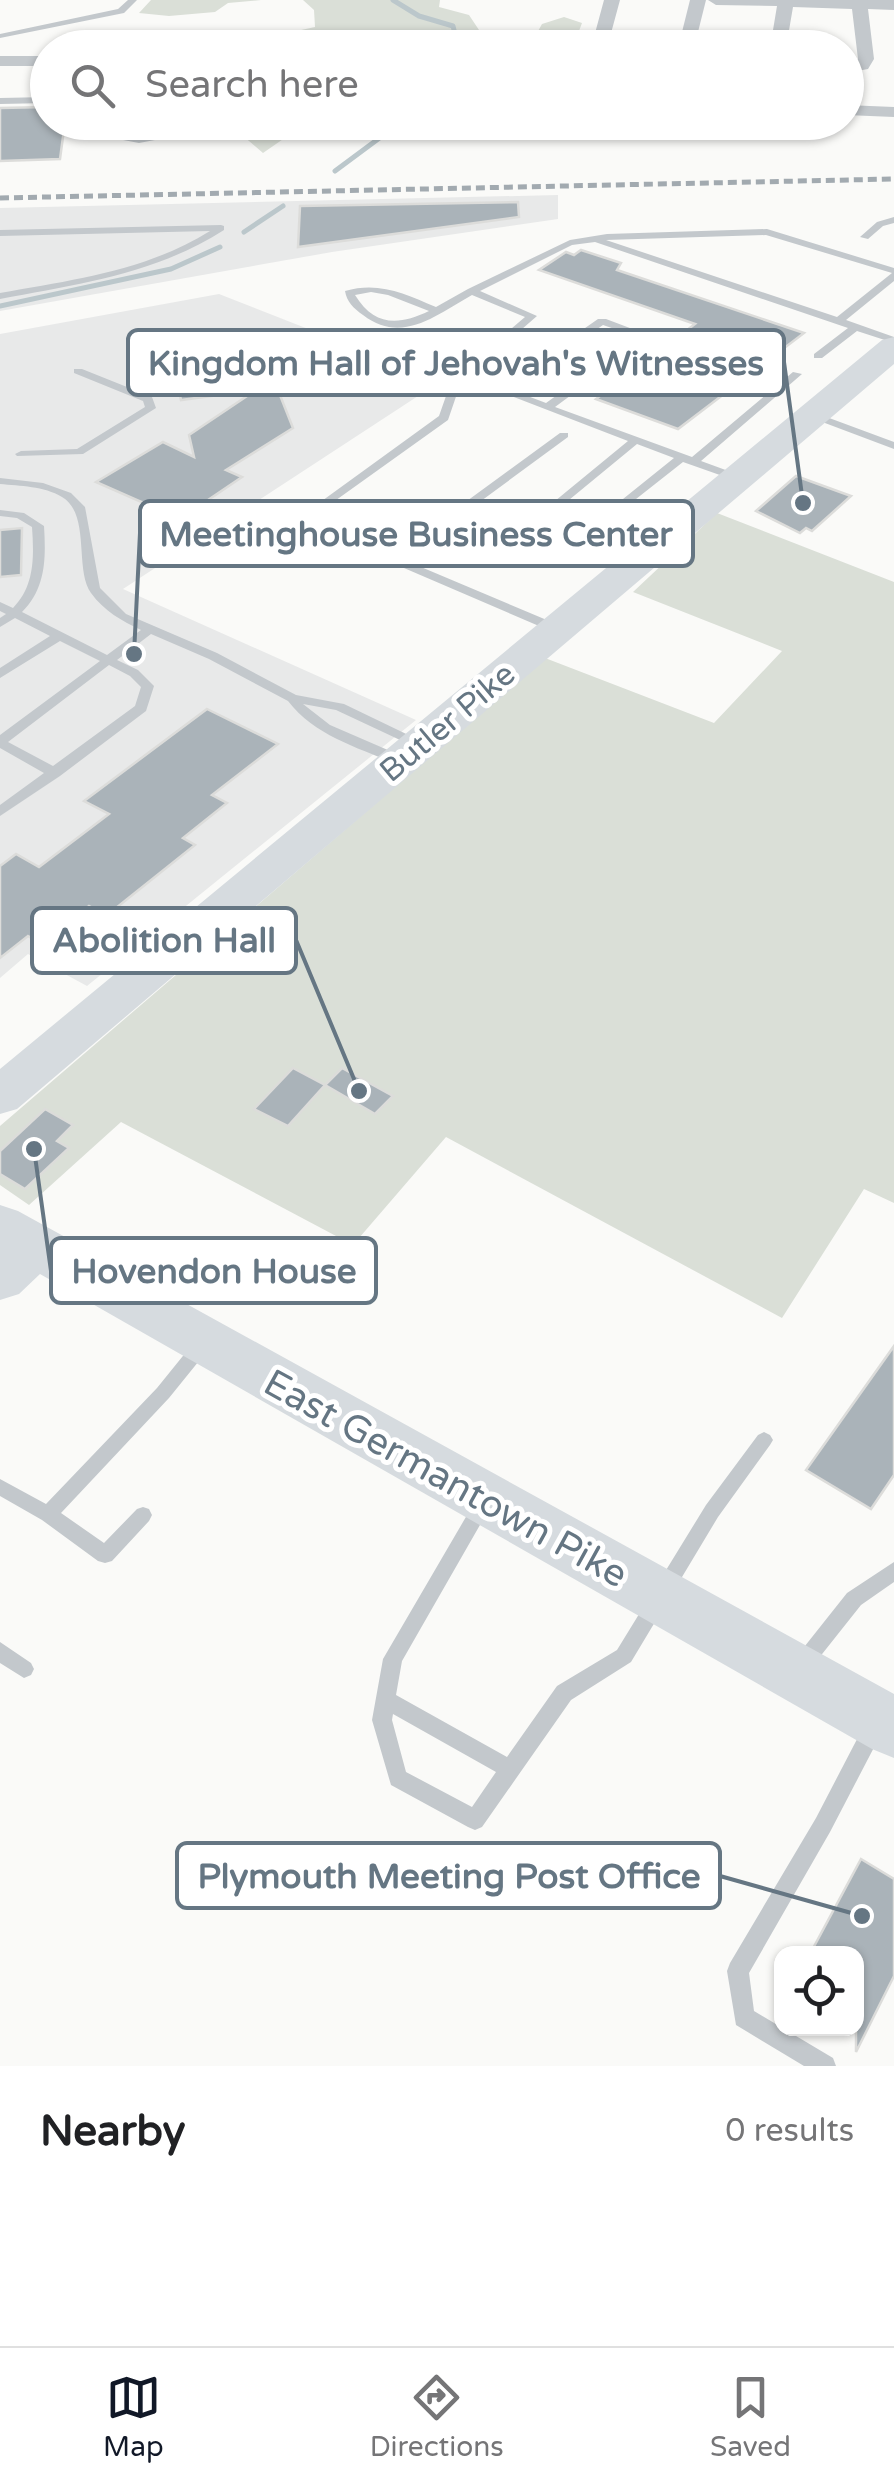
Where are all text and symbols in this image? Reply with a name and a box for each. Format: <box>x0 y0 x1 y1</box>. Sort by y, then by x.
search box <box>30 30 864 140</box>
icon: search <box>65 58 120 113</box>
text: Search here <box>145 62 359 108</box>
callout: Kingdom Hall of Jehovah's Witnesses <box>128 330 784 395</box>
text: Kingdom Hall of Jehovah's Witnesses <box>148 343 764 385</box>
callout: Meetinghouse Business Center <box>140 501 693 566</box>
text: Meetinghouse Business Center <box>159 514 673 556</box>
street label: Butler Pike <box>372 655 523 790</box>
callout: Abolition Hall <box>32 908 296 973</box>
text: Abolition Hall <box>52 920 276 962</box>
callout: Hovendon House <box>51 1238 376 1303</box>
text: Hovendon House <box>71 1251 357 1293</box>
street label: East Germantown Pike <box>256 1360 635 1598</box>
callout: Plymouth Meeting Post Office <box>177 1843 720 1908</box>
text: Plymouth Meeting Post Office <box>197 1856 701 1898</box>
map controls <box>774 1946 864 2036</box>
button: locate <box>774 1946 864 2036</box>
text: Nearby <box>40 2106 185 2157</box>
text: 0 results <box>725 2112 854 2150</box>
tab: Map <box>103 2370 164 2464</box>
tab: Directions <box>370 2370 504 2464</box>
tab: Saved <box>710 2370 791 2464</box>

